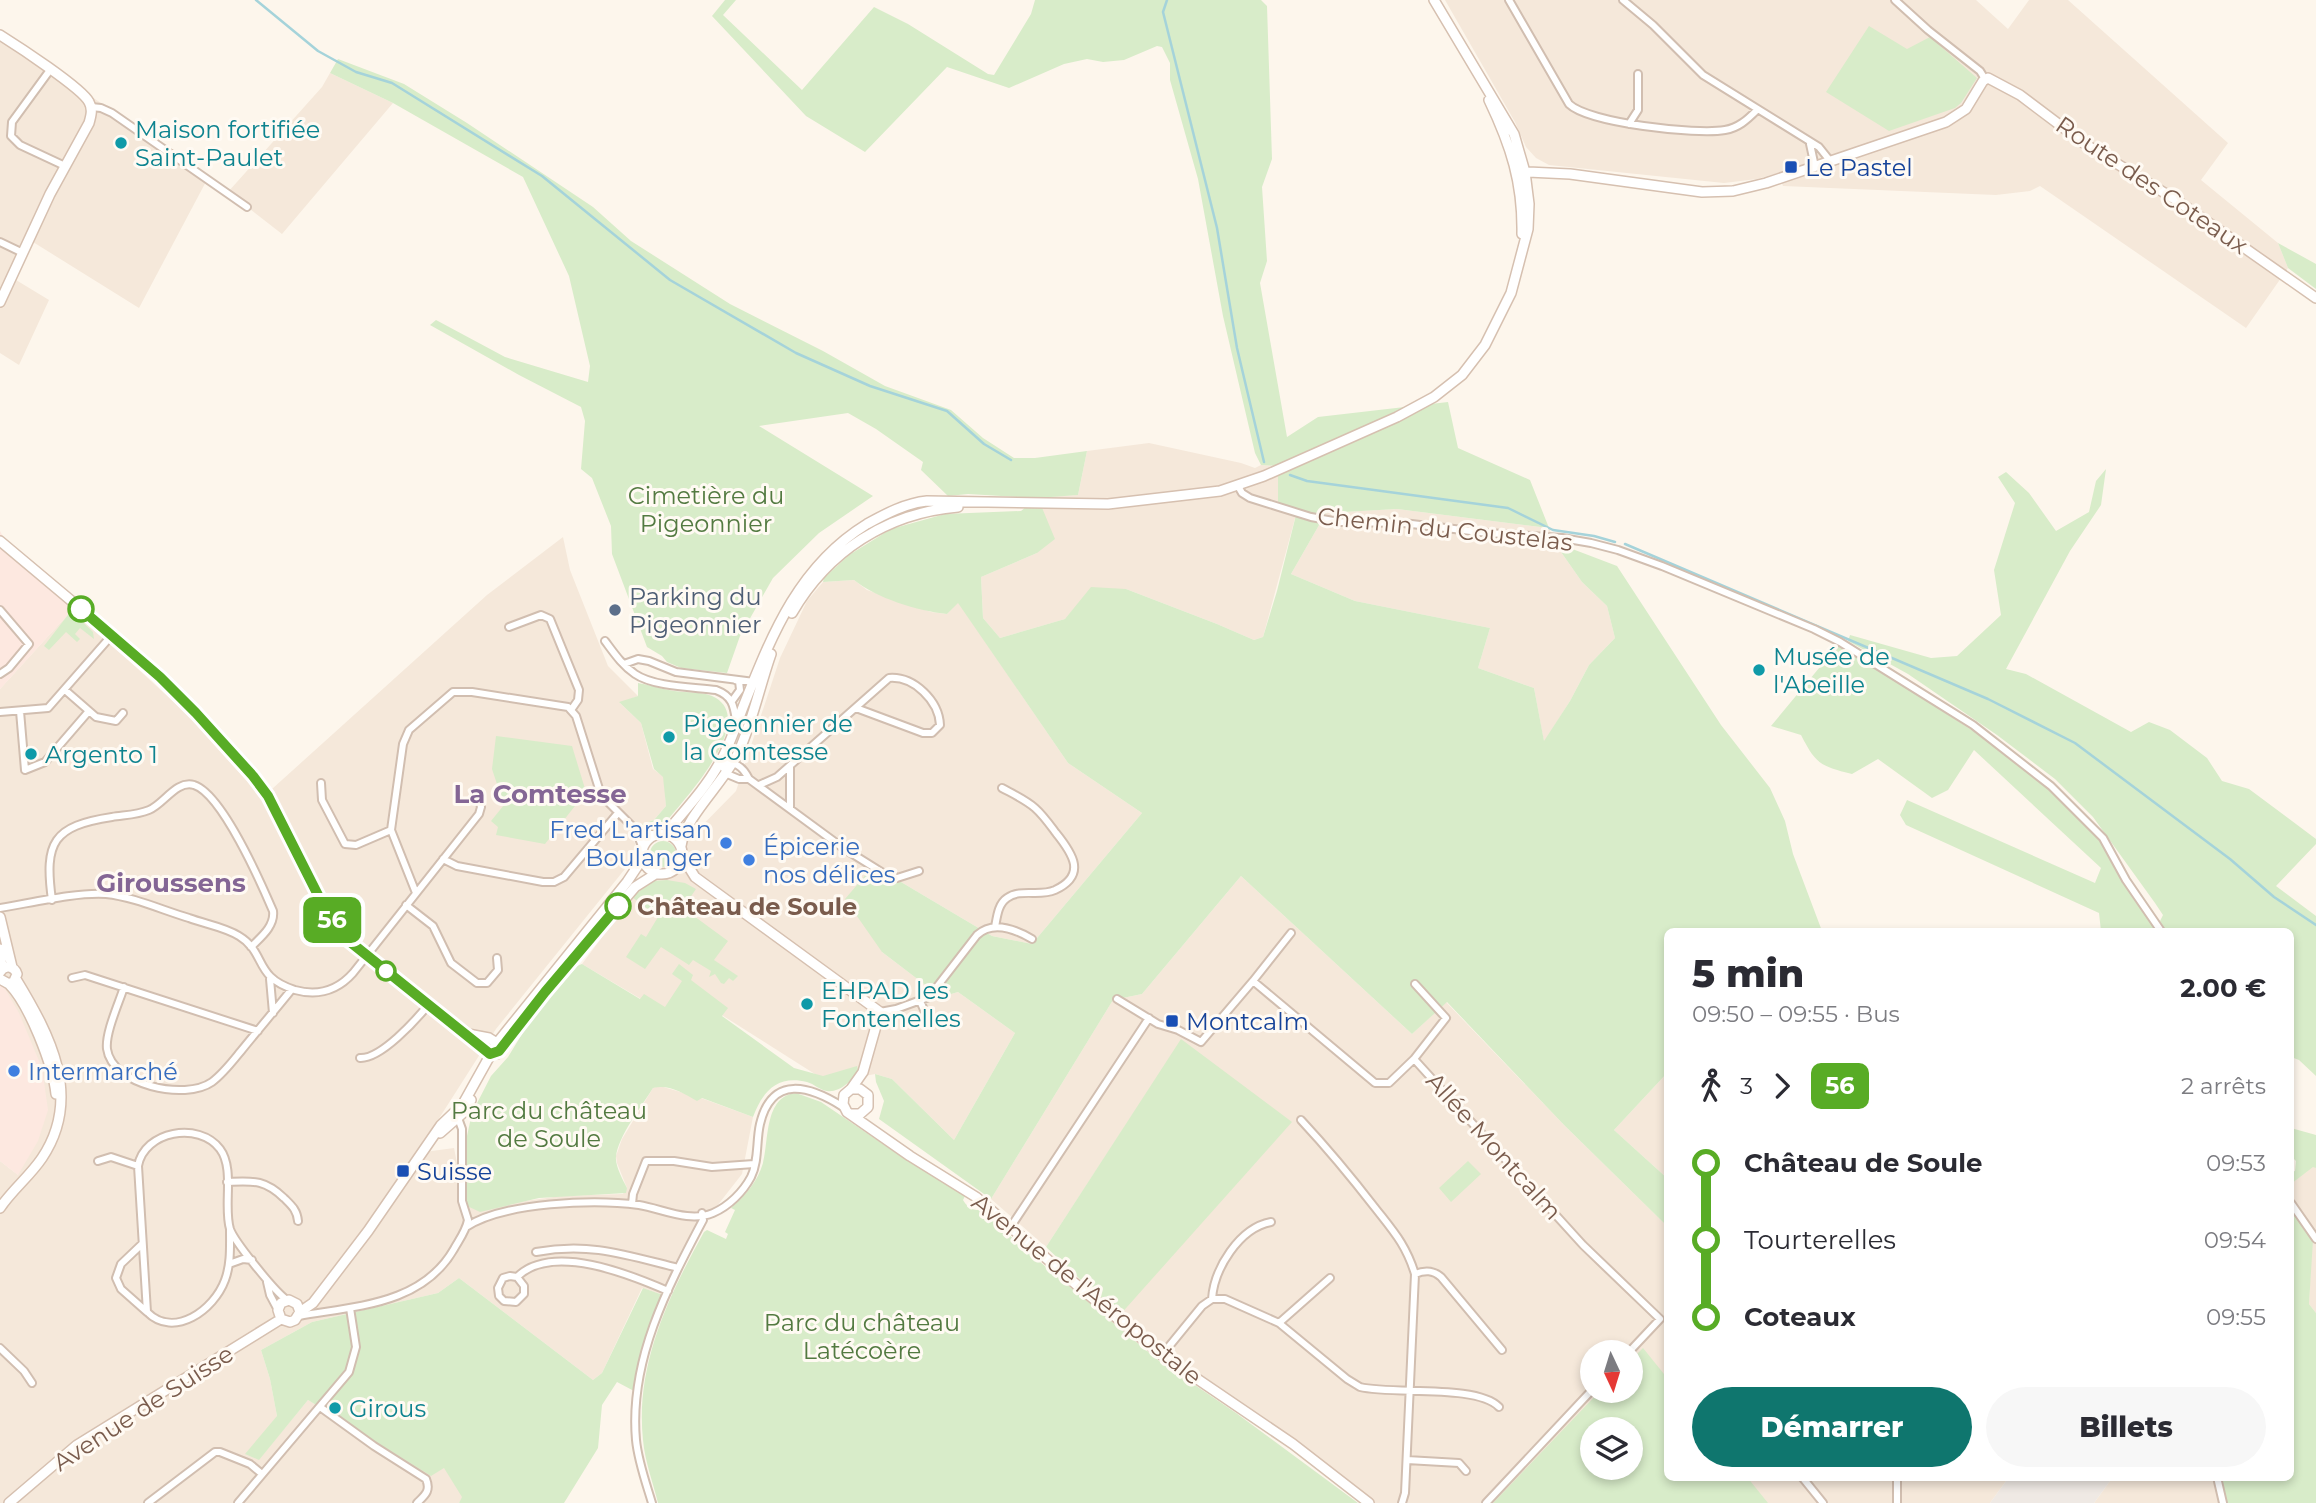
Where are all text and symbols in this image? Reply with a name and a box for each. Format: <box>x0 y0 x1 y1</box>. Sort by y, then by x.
street label: Route des Coteaux <box>2050 110 2254 260</box>
place label: Maison fortifiée Saint-Paulet <box>135 115 320 172</box>
marker: Maison fortifiée Saint-Paulet <box>113 135 129 151</box>
place label: Le Pastel <box>1805 153 1913 182</box>
marker: Le Pastel <box>1783 159 1799 175</box>
park label: Cimetière du Pigeonnier <box>628 481 784 538</box>
street label: Chemin du Coustelas <box>1316 501 1574 557</box>
place label: Parking du Pigeonnier <box>629 582 762 639</box>
unlabelled marker <box>68 596 94 622</box>
marker: Parking du Pigeonnier <box>607 602 623 618</box>
place label: Musée de l'Abeille <box>1773 642 1890 699</box>
marker: Musée de l'Abeille <box>1751 662 1767 678</box>
place label: Pigeonnier de la Comtesse <box>683 709 853 766</box>
marker: Pigeonnier de la Comtesse <box>661 729 677 745</box>
place label: Argento 1 <box>45 740 158 769</box>
marker: Argento 1 <box>23 746 39 762</box>
district label: La Comtesse <box>453 778 627 810</box>
place label: Fred L'artisan Boulanger <box>549 815 712 872</box>
place label: Épicerie nos délices <box>763 832 895 889</box>
marker: Fred L'artisan Boulanger <box>718 835 734 851</box>
marker: Épicerie nos délices <box>741 852 757 868</box>
district label: Giroussens <box>96 867 246 899</box>
place label: Château de Soule <box>637 892 857 921</box>
marker: Château de Soule <box>605 893 631 919</box>
line badge: 56 <box>300 897 364 943</box>
text: 56 <box>317 905 347 934</box>
text: 5 min <box>1692 950 1804 997</box>
unlabelled marker <box>376 961 396 981</box>
text: 2.00 € <box>2180 972 2266 1004</box>
place label: EHPAD les Fontenelles <box>821 976 961 1033</box>
marker: EHPAD les Fontenelles <box>799 996 815 1012</box>
text: 09:50 – 09:55 · Bus <box>1692 1000 1900 1028</box>
place label: Montcalm <box>1186 1007 1309 1036</box>
marker: Montcalm <box>1164 1013 1180 1029</box>
place label: Intermarché <box>28 1057 178 1086</box>
marker: Intermarché <box>6 1063 22 1079</box>
street label: Allée Montcalm <box>1420 1066 1568 1226</box>
icon: walk <box>1692 1067 1730 1105</box>
icon: forward <box>1763 1067 1801 1105</box>
text: 56 <box>1825 1071 1855 1100</box>
text: 3 <box>1740 1072 1753 1100</box>
text: 2 arrêts <box>2181 1072 2266 1100</box>
park label: Parc du château de Soule <box>451 1096 647 1153</box>
text: Château de Soule <box>1744 1147 1982 1179</box>
text: 09:53 <box>2206 1149 2266 1177</box>
place label: Suisse <box>417 1157 492 1186</box>
marker: Suisse <box>395 1163 411 1179</box>
street label: Avenue de l'Aéropostale <box>966 1187 1208 1391</box>
text: Tourterelles <box>1744 1224 1896 1256</box>
text: 09:54 <box>2204 1226 2266 1254</box>
text: Coteaux <box>1744 1301 1856 1333</box>
text: 09:55 <box>2206 1303 2266 1331</box>
park label: Parc du château Latécoère <box>764 1308 960 1365</box>
street label: Avenue de Suisse <box>47 1339 239 1477</box>
north arrow <box>1580 1340 1643 1404</box>
map controls <box>1580 1340 1643 1480</box>
button: Démarrer <box>1692 1387 1972 1467</box>
button: Billets <box>1986 1387 2266 1467</box>
place label: Girous <box>349 1394 426 1423</box>
marker: Girous <box>327 1400 343 1416</box>
button: layers <box>1580 1417 1643 1480</box>

